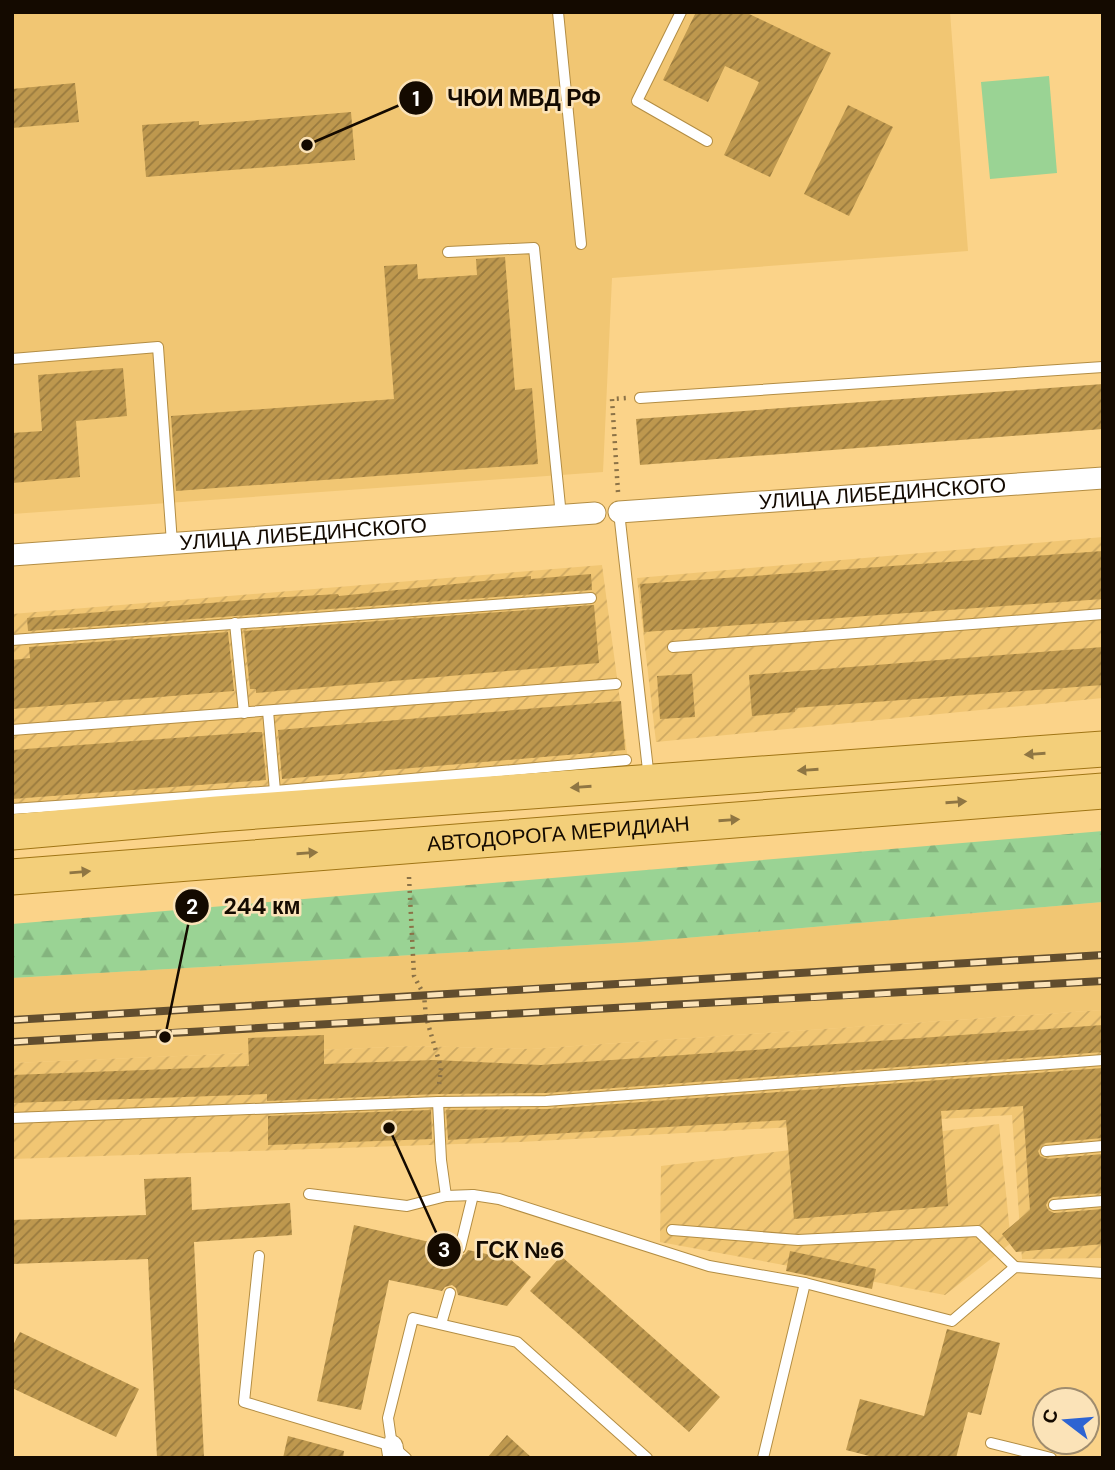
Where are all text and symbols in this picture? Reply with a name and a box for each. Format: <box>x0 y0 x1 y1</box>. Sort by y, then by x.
callout: ЧЮИ МВД РФ <box>398 76 615 120</box>
text: ЧЮИ МВД РФ <box>447 83 601 113</box>
text: 1 <box>412 85 420 113</box>
street label: УЛИЦА ЛИБЕДИНСКОГО <box>758 471 1007 516</box>
street label: УЛИЦА ЛИБЕДИНСКОГО <box>179 511 428 557</box>
one-way arrow <box>1023 749 1045 760</box>
one-way arrow <box>797 765 819 776</box>
one-way arrow <box>570 782 592 793</box>
one-way arrow <box>945 796 967 807</box>
street label: АВТОДОРОГА МЕРИДИАН <box>426 810 691 858</box>
one-way arrow <box>718 814 740 825</box>
one-way arrow <box>296 847 318 858</box>
one-way arrow <box>69 866 91 877</box>
callout: 244 км <box>174 884 314 928</box>
text: 244 км <box>224 891 300 921</box>
text: 2 <box>186 893 198 921</box>
callout: ГСК №6 <box>426 1228 578 1272</box>
text: ГСК №6 <box>475 1235 565 1265</box>
text: 3 <box>438 1236 450 1264</box>
north arrow <box>1031 1386 1101 1456</box>
text: С <box>1036 1406 1064 1426</box>

